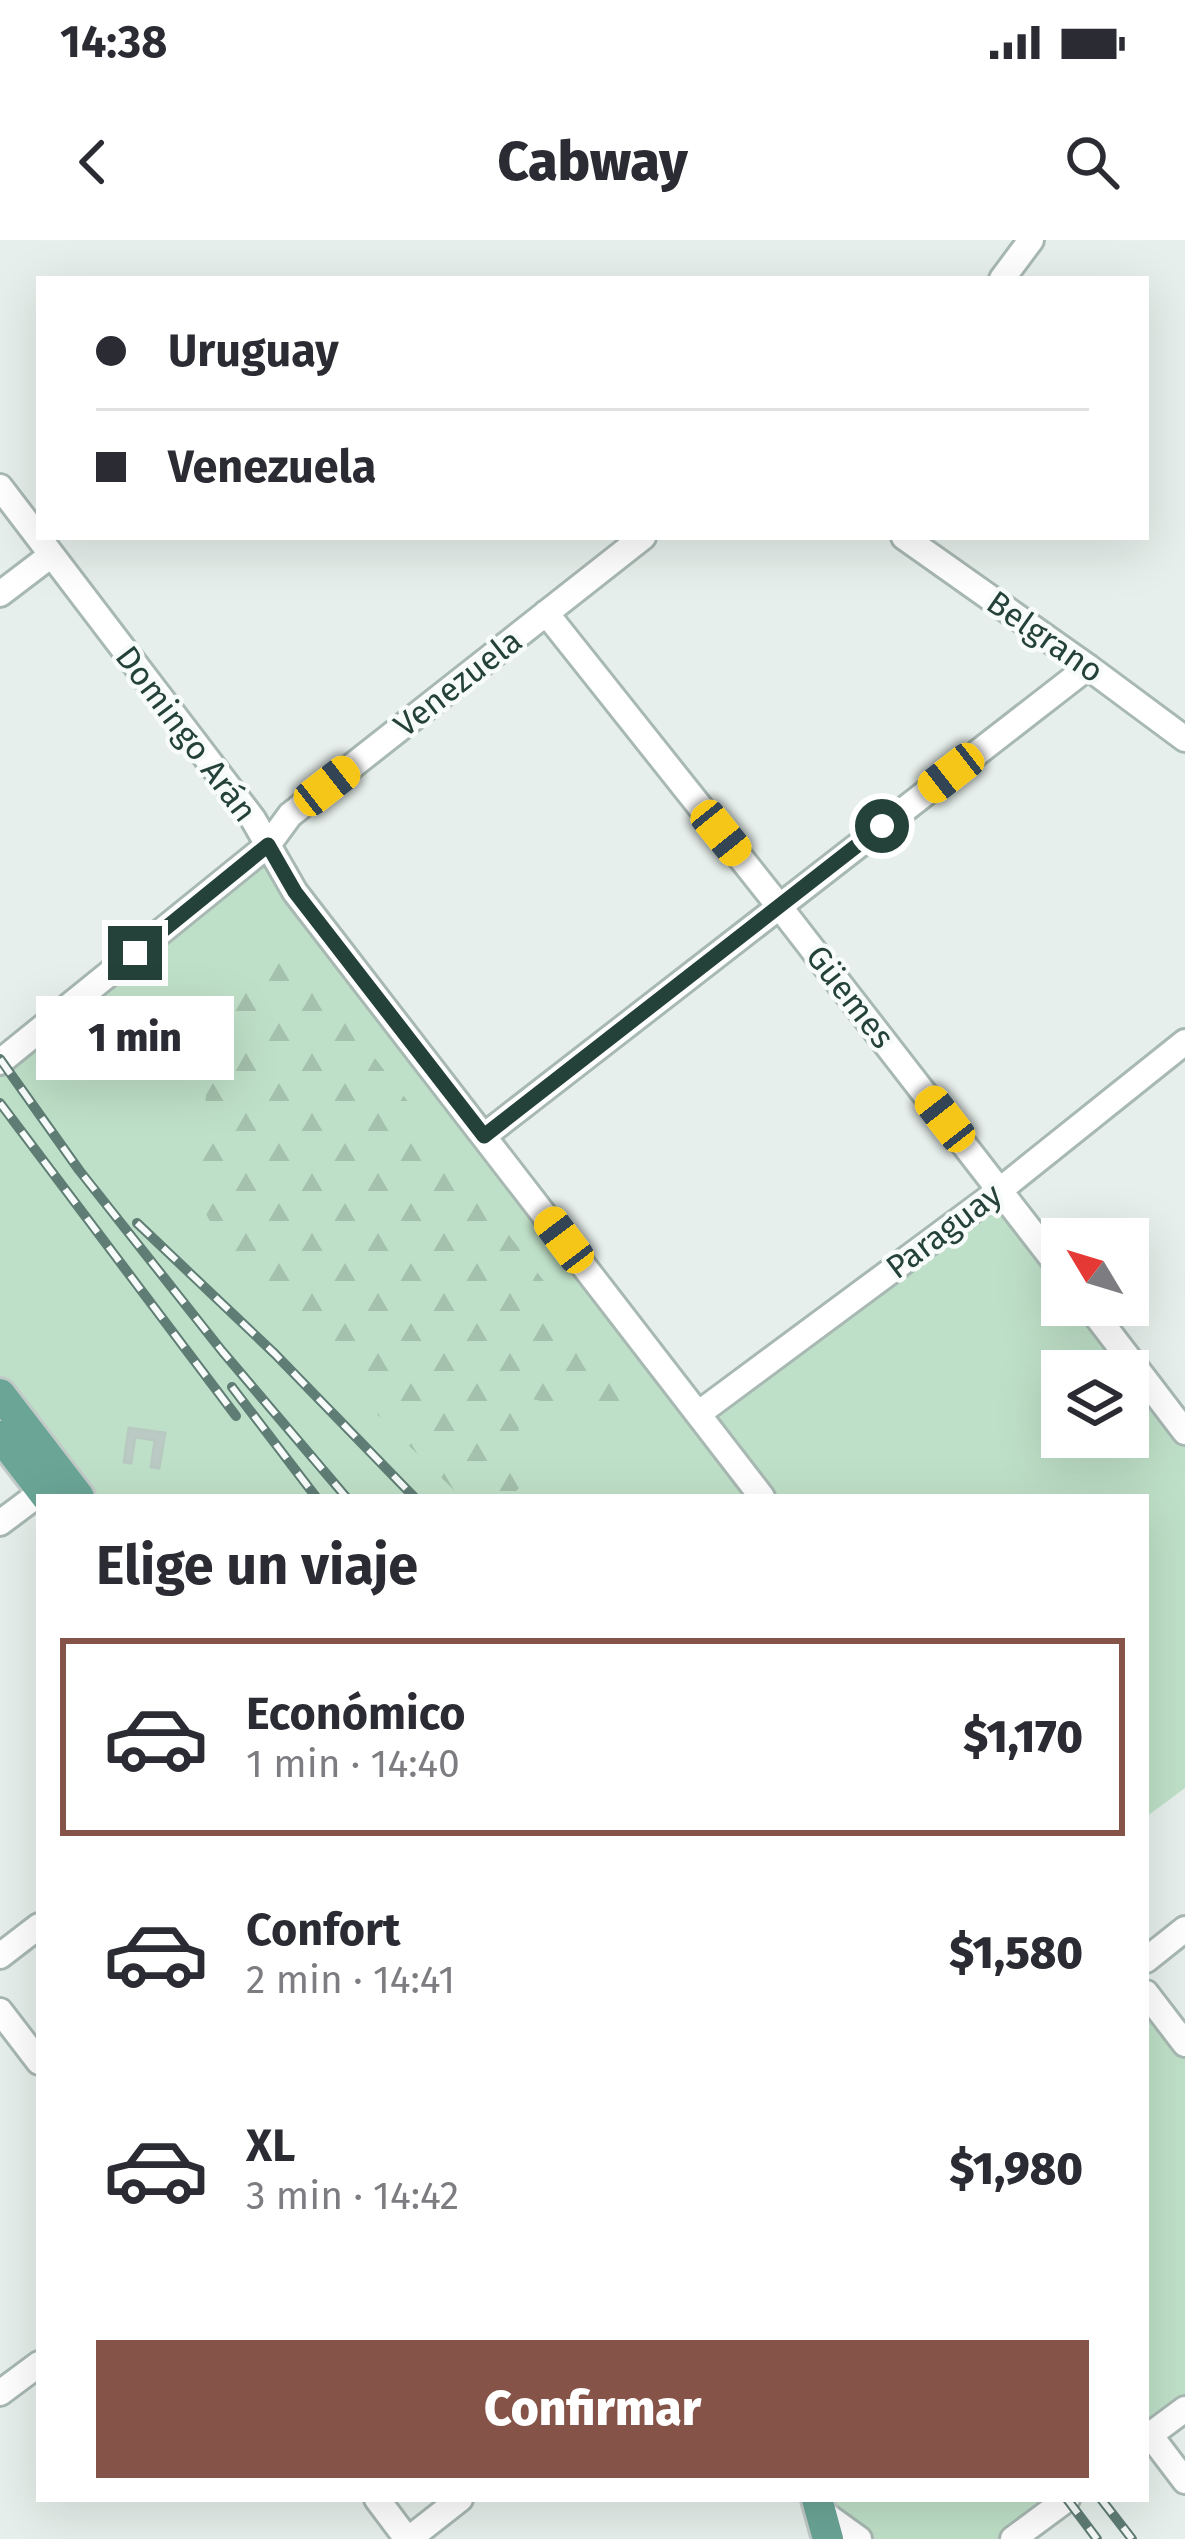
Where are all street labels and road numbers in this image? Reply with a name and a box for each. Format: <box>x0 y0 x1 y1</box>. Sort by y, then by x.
street label: Belgrano <box>979 582 1111 692</box>
street label: Venezuela <box>386 621 530 745</box>
street label: Domingo Arán <box>107 638 265 830</box>
street label: Güemes <box>797 938 903 1056</box>
street label: Paraguay <box>878 1175 1010 1287</box>

